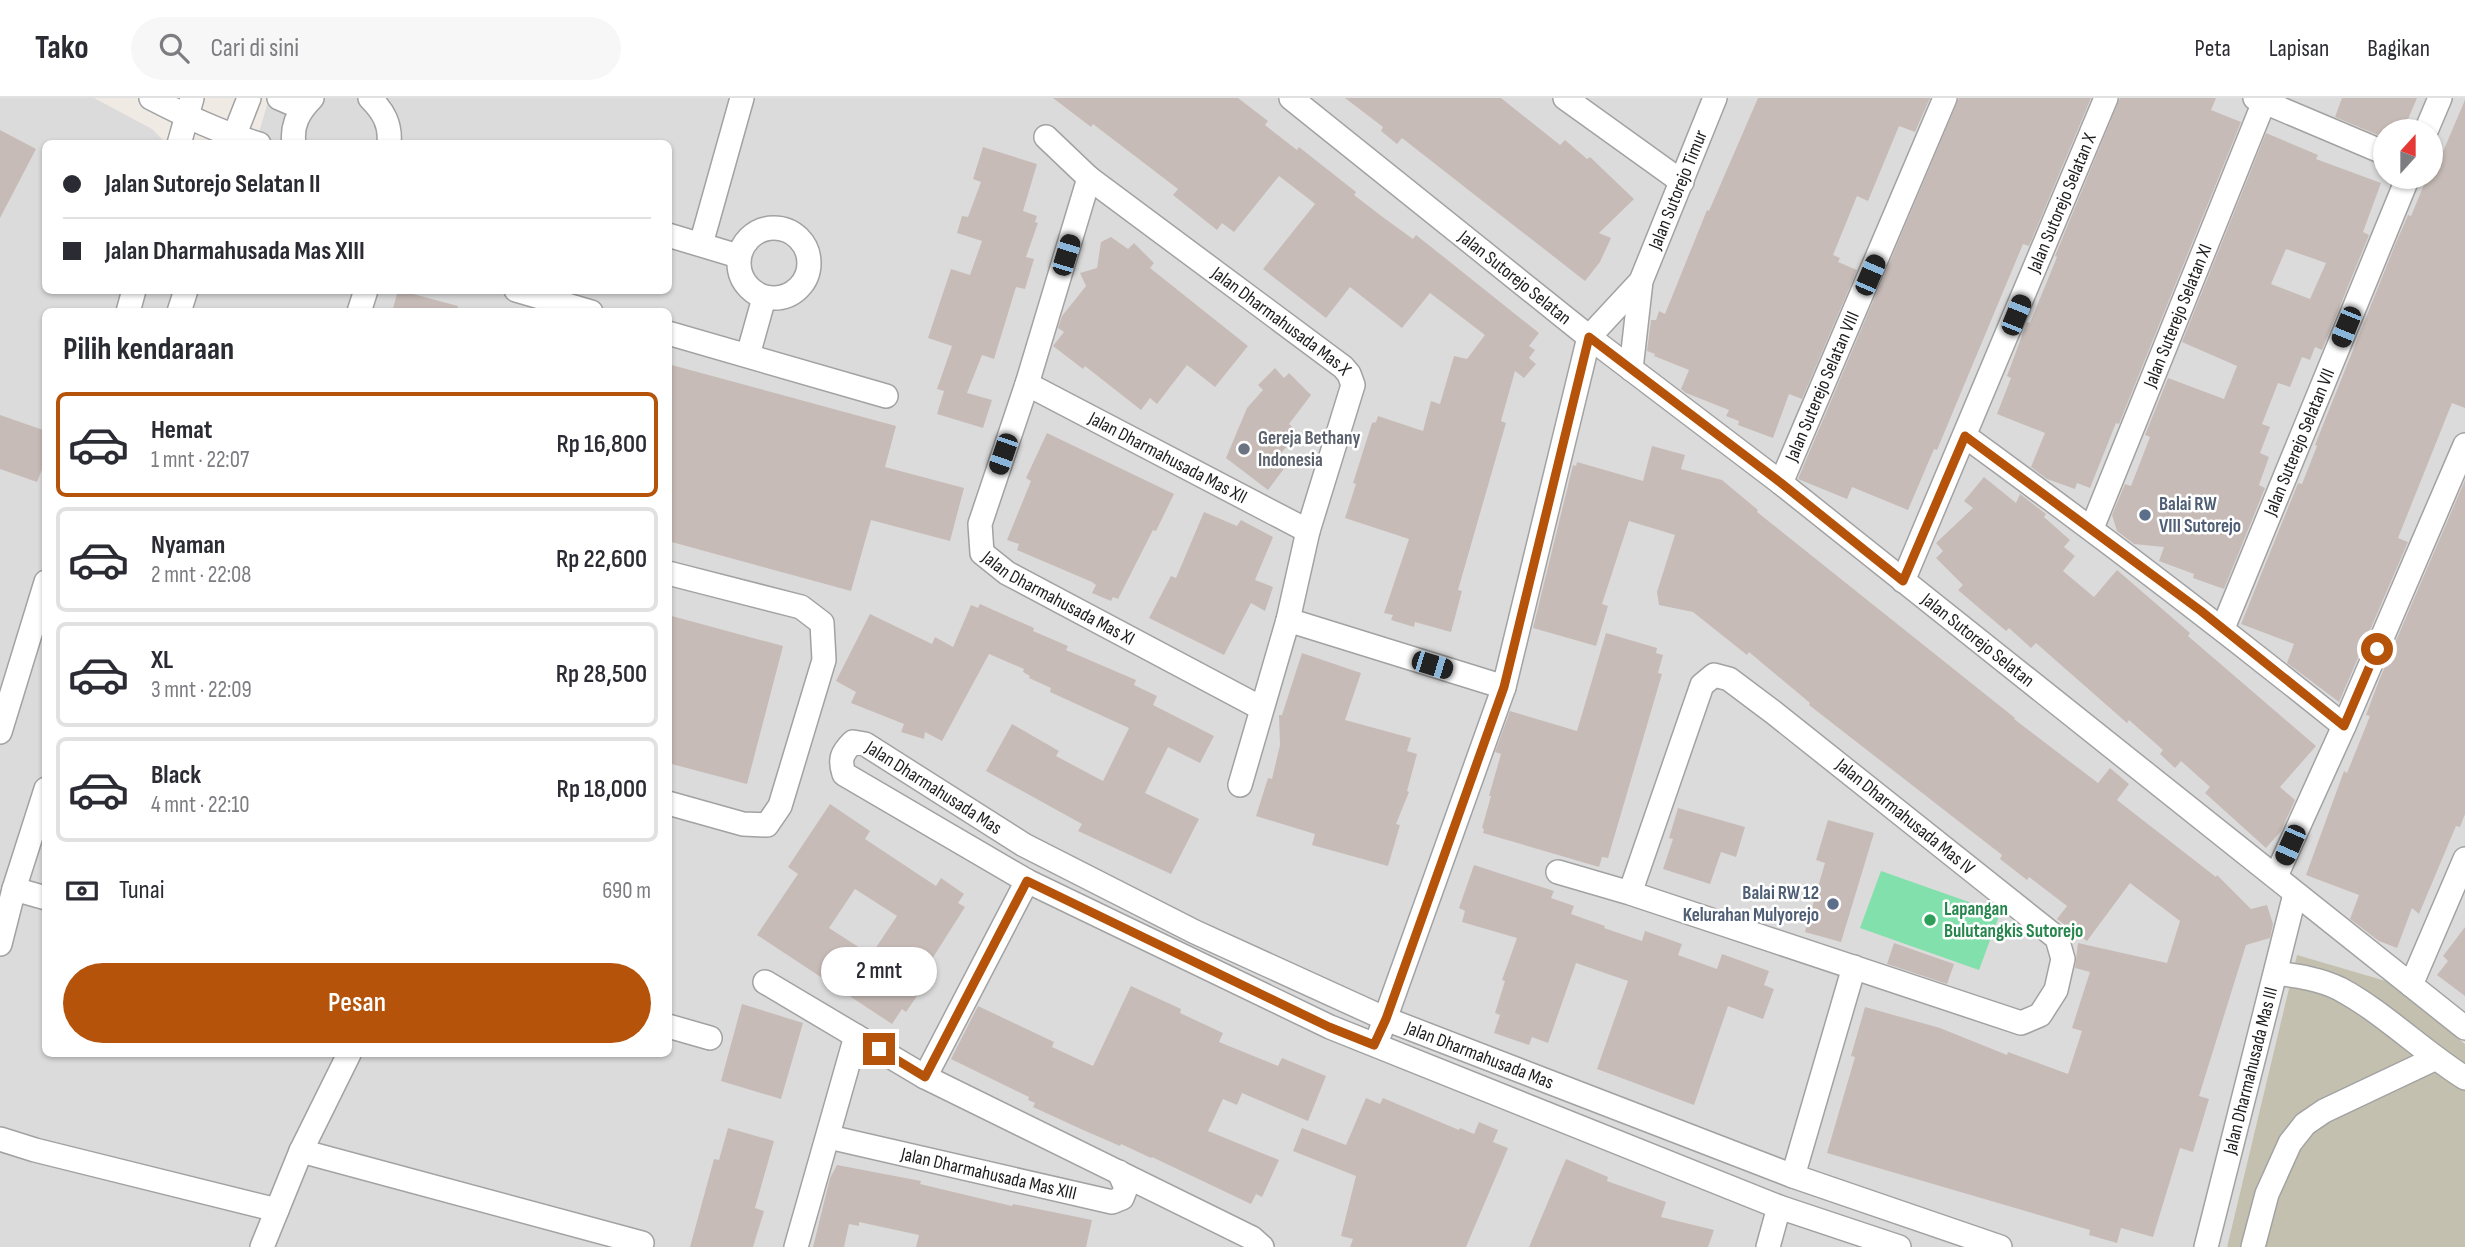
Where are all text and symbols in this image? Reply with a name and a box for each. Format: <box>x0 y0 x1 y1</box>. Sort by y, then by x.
search box <box>131 17 621 80</box>
text: Tako <box>35 28 89 68</box>
icon: search <box>155 29 193 67</box>
text: Cari di sini <box>211 33 299 64</box>
text: Peta <box>2195 34 2231 63</box>
text: Lapisan <box>2269 34 2329 63</box>
text: Bagikan <box>2367 34 2430 63</box>
north arrow <box>2373 119 2443 189</box>
map controls <box>2373 119 2443 189</box>
street label: Jalan Sutorejo Timur <box>1643 126 1713 254</box>
street label: Jalan Sutorejo Selatan X <box>2022 130 2101 277</box>
text: Jalan Sutorejo Selatan II <box>105 169 320 200</box>
street label: Jalan Sutorejo Selatan <box>1453 225 1576 330</box>
car <box>1050 232 1083 278</box>
text: Jalan Dharmahusada Mas XIII <box>105 236 365 267</box>
street label: Jalan Suterejo Selatan XI <box>2138 241 2217 392</box>
car <box>1853 252 1888 298</box>
street label: Jalan Dharmahusada Mas X <box>1206 261 1356 380</box>
car <box>1999 292 2034 338</box>
car <box>2329 304 2364 350</box>
street label: Jalan Suterejo Selatan VIII <box>1780 308 1864 466</box>
text: Pilih kendaraan <box>63 330 234 369</box>
street label: Jalan Suterejo Selatan VII <box>2258 365 2340 520</box>
street label: Jalan Dharmahusada Mas XII <box>1084 406 1251 509</box>
icon: car <box>67 413 130 476</box>
text: Hemat <box>151 415 212 446</box>
place label: Gereja Bethany Indonesia <box>1258 427 1360 472</box>
text: Rp 16,800 <box>556 429 647 460</box>
car <box>987 431 1020 477</box>
marker: Gereja Bethany Indonesia <box>1236 441 1252 457</box>
text: 1 mnt · 22:07 <box>151 446 249 474</box>
place label: Balai RW VIII Sutorejo <box>2159 493 2241 538</box>
marker: Balai RW VIII Sutorejo <box>2137 507 2153 523</box>
icon: car <box>67 528 130 591</box>
text: Nyaman <box>151 530 225 561</box>
text: Rp 22,600 <box>556 544 647 575</box>
street label: Jalan Dharmahusada Mas XI <box>977 545 1139 650</box>
text: 2 mnt · 22:08 <box>151 561 251 589</box>
street label: Jalan Sutorejo Selatan <box>1916 587 2039 692</box>
route start <box>2361 633 2393 665</box>
icon: car <box>67 643 130 706</box>
text: XL <box>151 645 173 676</box>
car <box>1409 649 1456 681</box>
text: Rp 28,500 <box>556 659 647 690</box>
text: 3 mnt · 22:09 <box>151 676 252 704</box>
street label: Jalan Dharmahusada Mas <box>860 735 1006 840</box>
street label: Jalan Dharmahusada Mas IV <box>1830 753 1979 880</box>
icon: car <box>67 758 130 821</box>
text: Black <box>151 760 201 791</box>
text: Rp 18,000 <box>556 774 647 805</box>
text: 4 mnt · 22:10 <box>151 791 250 819</box>
car <box>2272 822 2309 868</box>
icon: cash <box>63 872 101 910</box>
text: Tunai <box>119 875 165 906</box>
text: 690 m <box>602 877 651 905</box>
place label: Balai RW 12 Kelurahan Mulyorejo <box>1683 882 1819 927</box>
marker: Balai RW 12 Kelurahan Mulyorejo <box>1825 896 1841 912</box>
place label: Lapangan Bulutangkis Sutorejo <box>1944 898 2083 943</box>
marker: Lapangan Bulutangkis Sutorejo <box>1922 912 1938 928</box>
callout: 2 mnt <box>821 948 937 996</box>
text: 2 mnt <box>856 957 902 985</box>
button: Pesan <box>63 963 651 1043</box>
street label: Jalan Dharmahusada Mas III <box>2218 985 2283 1157</box>
street label: Jalan Dharmahusada Mas <box>1401 1016 1557 1094</box>
route end <box>863 1033 895 1065</box>
street label: Jalan Dharmahusada Mas XIII <box>898 1142 1079 1205</box>

